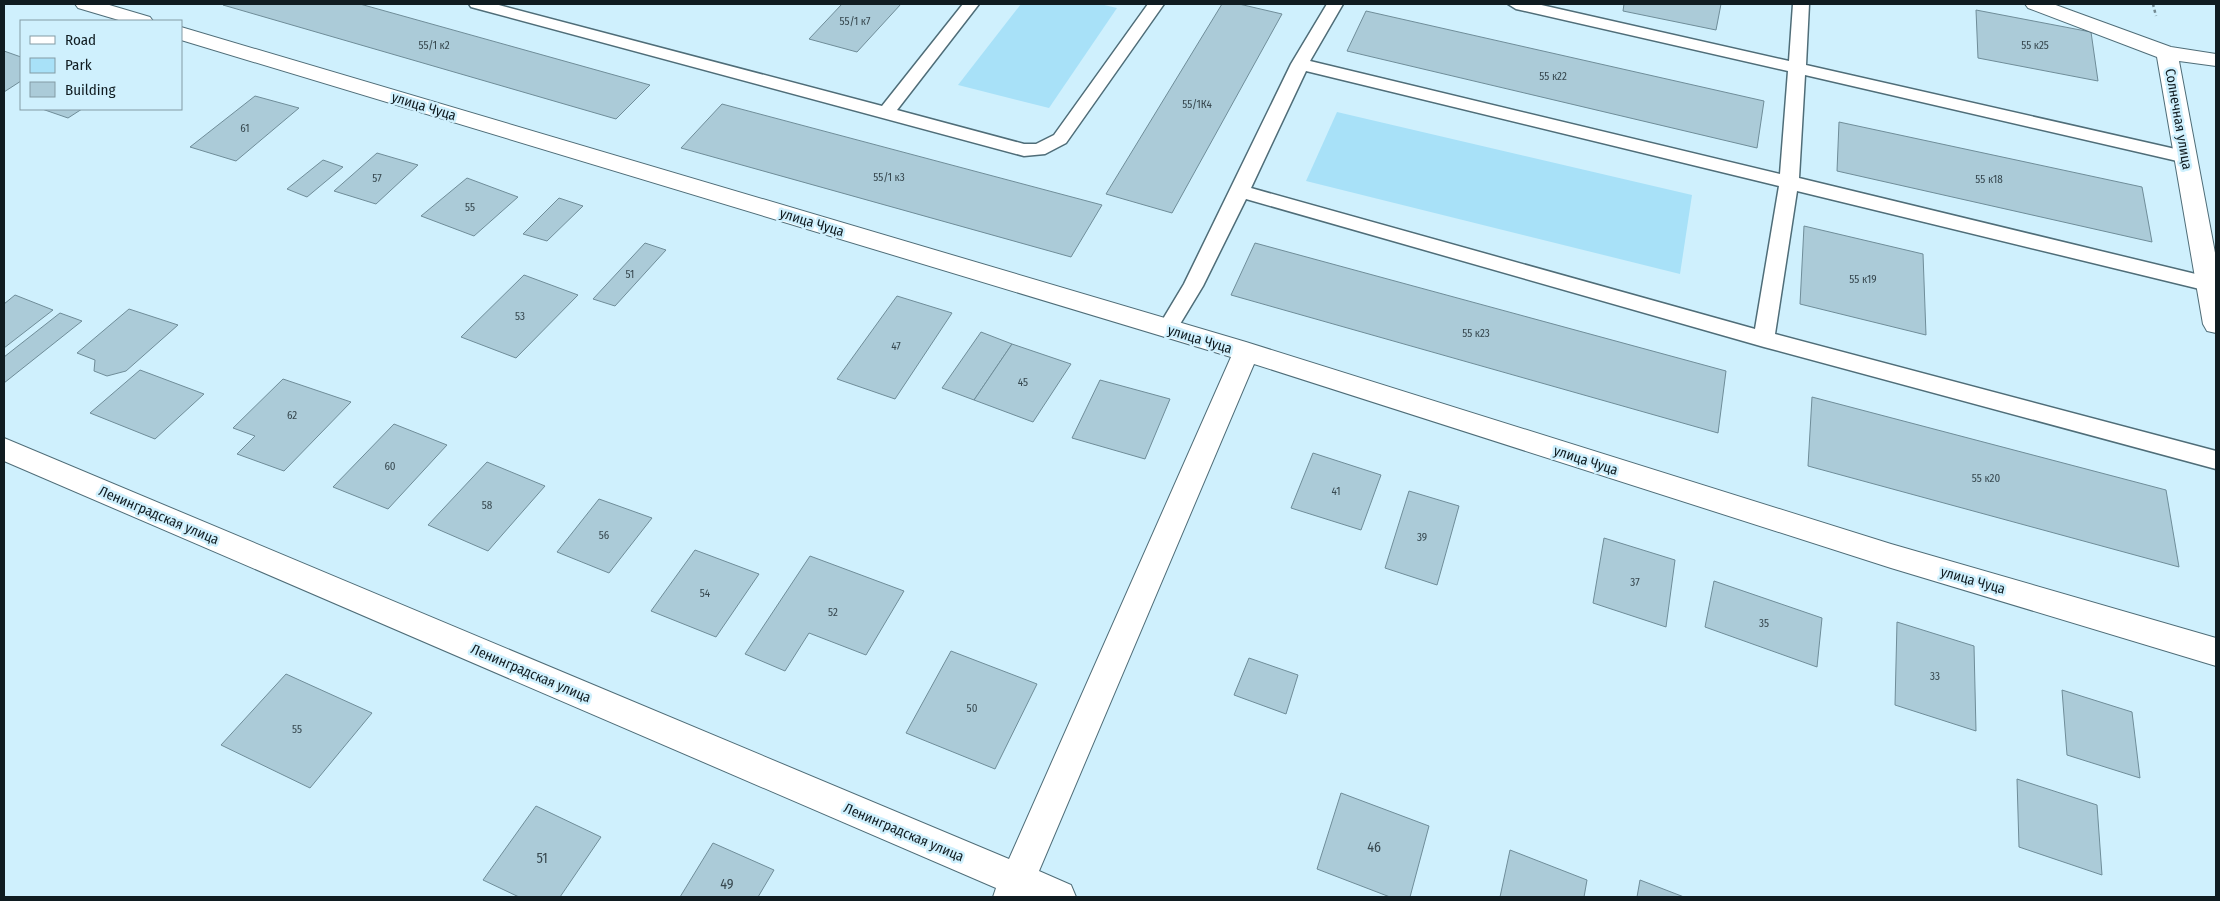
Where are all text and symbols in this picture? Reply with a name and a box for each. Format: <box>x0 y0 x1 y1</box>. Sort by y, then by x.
house number: 55/1 к7 <box>840 15 871 28</box>
legend <box>20 20 182 110</box>
text: Road <box>65 31 96 49</box>
house number: 55/1 к2 <box>418 39 450 52</box>
house number: 55 к25 <box>2021 39 2049 52</box>
text: Park <box>65 56 92 74</box>
street label: Солнечная улица <box>2161 67 2196 171</box>
house number: 55 к22 <box>1539 70 1567 83</box>
text: Building <box>65 81 116 99</box>
street label: улица Чуца <box>390 89 458 124</box>
house number: 55/1К4 <box>1182 98 1212 111</box>
house number: 61 <box>240 122 250 135</box>
house number: 55/1 к3 <box>873 171 905 184</box>
house number: 57 <box>372 172 382 185</box>
house number: 55 к18 <box>1975 173 2003 186</box>
house number: 55 <box>465 201 475 214</box>
street label: улица Чуца <box>778 205 846 240</box>
house number: 51 <box>626 268 634 281</box>
house number: 55 к19 <box>1849 273 1877 286</box>
house number: 53 <box>515 310 525 323</box>
street label: улица Чуца <box>1166 322 1234 357</box>
house number: 55 к23 <box>1462 327 1490 340</box>
house number: 47 <box>891 340 901 353</box>
house number: 45 <box>1018 376 1028 389</box>
house number: 62 <box>287 409 297 422</box>
street label: улица Чуца <box>1552 442 1620 479</box>
house number: 60 <box>384 460 396 473</box>
house number: 55 к20 <box>1972 472 2000 485</box>
street label: Ленинградская улица <box>96 482 222 548</box>
house number: 41 <box>1331 485 1341 498</box>
house number: 58 <box>482 499 493 512</box>
house number: 56 <box>599 529 610 542</box>
house number: 39 <box>1417 531 1427 544</box>
street label: улица Чуца <box>1939 563 2007 598</box>
house number: 37 <box>1630 576 1640 589</box>
house number: 54 <box>700 587 711 600</box>
house number: 52 <box>828 606 838 619</box>
house number: 35 <box>1759 617 1769 630</box>
street label: Ленинградская улица <box>468 640 594 706</box>
house number: 33 <box>1930 670 1940 683</box>
house number: 50 <box>967 702 978 715</box>
house number: 55 <box>292 723 302 736</box>
street label: Ленинградская улица <box>841 799 967 865</box>
house number: 46 <box>1367 839 1381 856</box>
house number: 51 <box>536 850 548 867</box>
house number: 49 <box>720 876 734 893</box>

